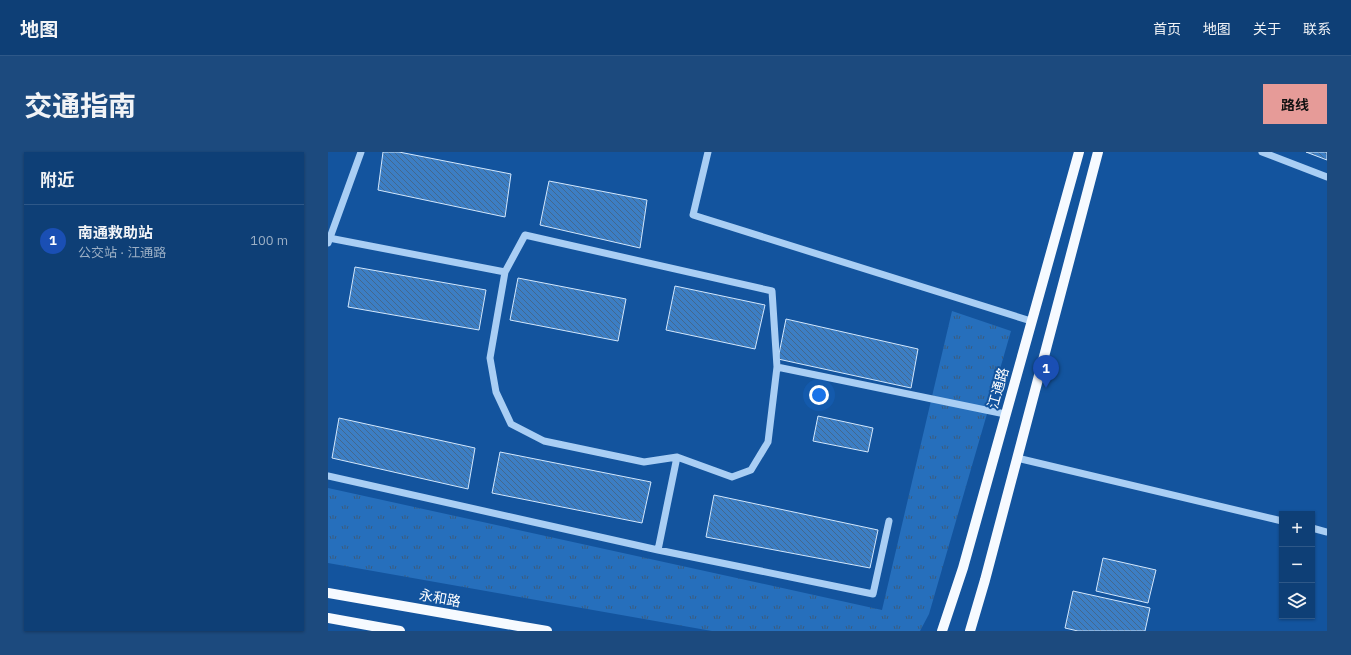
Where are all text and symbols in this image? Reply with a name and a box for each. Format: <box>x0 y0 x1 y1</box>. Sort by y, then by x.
text: 地图 <box>20 17 58 41</box>
text: 首页 <box>1153 20 1181 38</box>
text: 地图 <box>1203 20 1231 38</box>
text: 关于 <box>1253 20 1281 38</box>
text: 联系 <box>1303 20 1331 38</box>
button: 路线 <box>1263 84 1327 124</box>
text: 交通指南 <box>24 87 136 124</box>
text: 附近 <box>40 169 74 191</box>
text: 南通救助站 <box>78 223 153 242</box>
text: 1 <box>49 232 57 249</box>
text: 100 m <box>250 232 288 249</box>
text: 公交站 · 江通路 <box>78 244 166 261</box>
pin: 1 <box>1033 355 1059 388</box>
street label: 江通路 <box>984 365 1012 411</box>
your location <box>809 385 829 405</box>
map controls <box>1279 511 1315 619</box>
button: + <box>1279 511 1315 547</box>
button: − <box>1279 547 1315 583</box>
button: layers <box>1279 583 1315 619</box>
street label: 永和路 <box>418 585 462 611</box>

